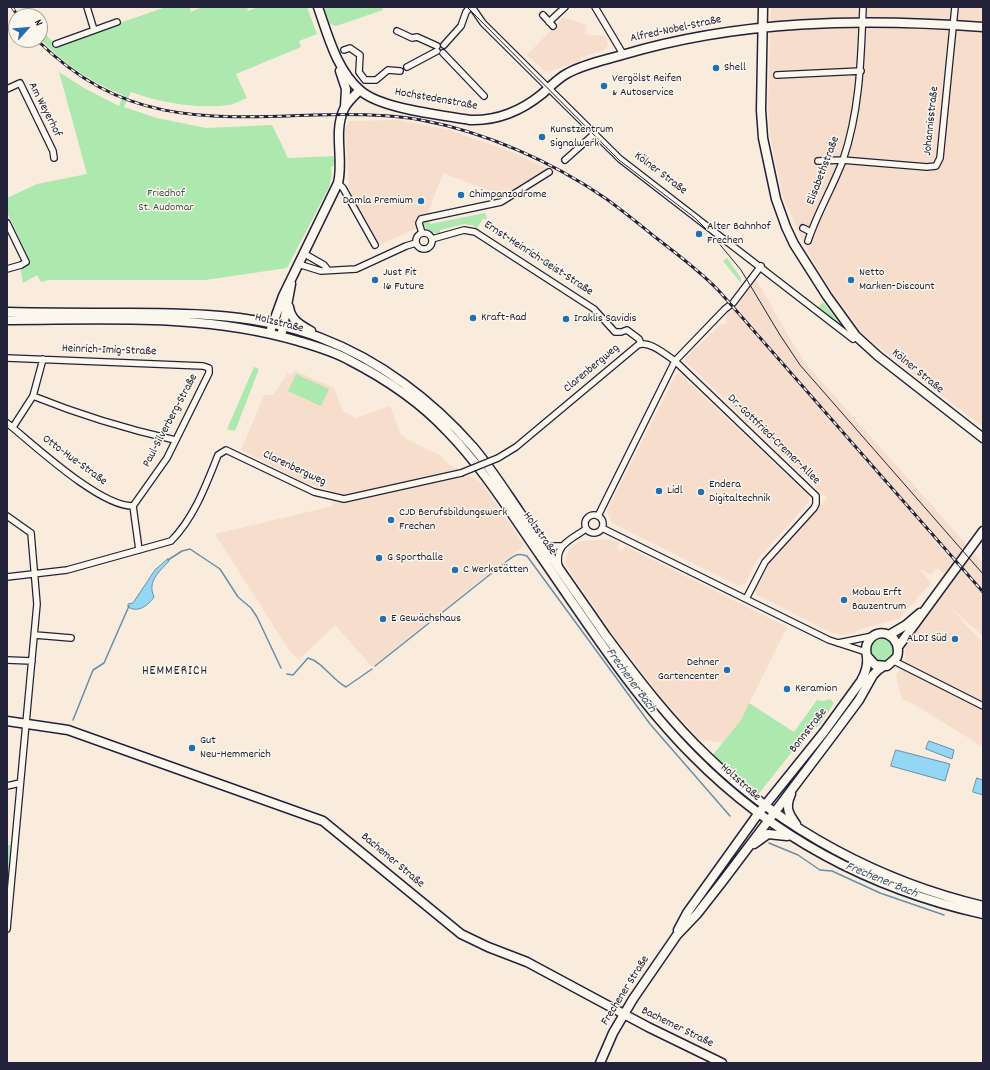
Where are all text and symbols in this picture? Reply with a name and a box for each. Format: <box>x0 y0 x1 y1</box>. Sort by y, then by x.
north arrow <box>8 8 48 48</box>
street label: Alfred-Nobel-Straße <box>629 13 723 47</box>
text: N <box>29 17 46 29</box>
place label: Shell <box>724 61 746 75</box>
marker: Shell <box>711 63 721 73</box>
place label: Vergölst Reifen & Autoservice <box>612 72 682 100</box>
street label: Am Weyerhof <box>24 80 64 140</box>
marker: Vergölst Reifen & Autoservice <box>599 81 609 91</box>
street label: Hochstedenstraße <box>394 86 478 114</box>
street label: Johannisstraße <box>921 86 943 156</box>
place label: Kunstzentrum Signalwerk <box>550 123 613 151</box>
marker: Kunstzentrum Signalwerk <box>537 132 547 142</box>
street label: Elisabethstraße <box>804 135 844 207</box>
street label: Kölner Straße <box>631 149 689 199</box>
park label: Friedhof St. Audomar <box>138 187 194 215</box>
place label: Chimpanzodrome <box>469 188 546 202</box>
marker: Chimpanzodrome <box>456 190 466 200</box>
place label: Damla Premium <box>343 194 413 208</box>
marker: Damla Premium <box>416 196 426 206</box>
street label: Ernst-Heinrich-Geist-Straße <box>481 218 595 300</box>
place label: Alter Bahnhof Frechen <box>707 220 771 248</box>
marker: Alter Bahnhof Frechen <box>694 229 704 239</box>
place label: Just Fit 16 Future <box>383 266 424 294</box>
place label: Netto Marken-Discount <box>859 266 935 294</box>
marker: Just Fit 16 Future <box>370 275 380 285</box>
marker: Netto Marken-Discount <box>846 275 856 285</box>
street label: Holzstraße <box>253 311 305 337</box>
place label: Kraft-Rad <box>481 311 526 325</box>
place label: Iraklis Savidis <box>574 312 637 326</box>
marker: Kraft-Rad <box>468 313 478 323</box>
marker: Iraklis Savidis <box>561 314 571 324</box>
street label: Heinrich-Imig-Straße <box>62 342 156 360</box>
street label: Clarenbergweg <box>561 342 623 396</box>
street label: Kölner Straße <box>888 347 946 397</box>
street label: Paul-Silverberg-Straße <box>140 372 202 470</box>
street label: Dr.-Gottfried-Cremer-Allee <box>724 392 822 488</box>
street label: Otto-Hue-Straße <box>39 433 109 489</box>
street label: Clarenbergweg <box>260 448 328 490</box>
place label: Endera Digitaltechnik <box>709 478 770 506</box>
place label: Lidl <box>667 484 683 498</box>
marker: Lidl <box>654 486 664 496</box>
marker: Endera Digitaltechnik <box>696 487 706 497</box>
place label: CJD Berufsbildungswerk Frechen <box>399 506 507 534</box>
street label: Holzstraße <box>519 510 559 558</box>
marker: CJD Berufsbildungswerk Frechen <box>386 515 396 525</box>
place label: G Sporthalle <box>387 551 443 565</box>
marker: G Sporthalle <box>374 553 384 563</box>
place label: C Werkstätten <box>463 563 528 577</box>
marker: C Werkstätten <box>450 565 460 575</box>
place label: Mobau Erft Bauzentrum <box>852 586 906 614</box>
marker: Mobau Erft Bauzentrum <box>839 595 849 605</box>
place label: E Gewächshaus <box>391 612 461 626</box>
marker: E Gewächshaus <box>378 614 388 624</box>
place label: ALDI Süd <box>907 632 947 646</box>
marker: ALDI Süd <box>950 634 960 644</box>
water label: Frechener Bach <box>601 646 659 716</box>
place label: Dehner Gartencenter <box>658 656 719 684</box>
district label: HEMMERICH <box>142 664 208 680</box>
marker: Dehner Gartencenter <box>722 665 732 675</box>
place label: Keramion <box>795 682 837 696</box>
marker: Keramion <box>782 684 792 694</box>
street label: Bonnstraße <box>787 706 831 756</box>
place label: Gut Neu-Hemmerich <box>200 734 271 762</box>
marker: Gut Neu-Hemmerich <box>187 743 197 753</box>
street label: Holzstraße <box>717 761 763 805</box>
street label: Bachemer Straße <box>357 830 427 892</box>
water label: Frechener Bach <box>843 859 919 903</box>
street label: Frechener Straße <box>599 953 653 1029</box>
street label: Bachemer Straße <box>639 1004 715 1052</box>

